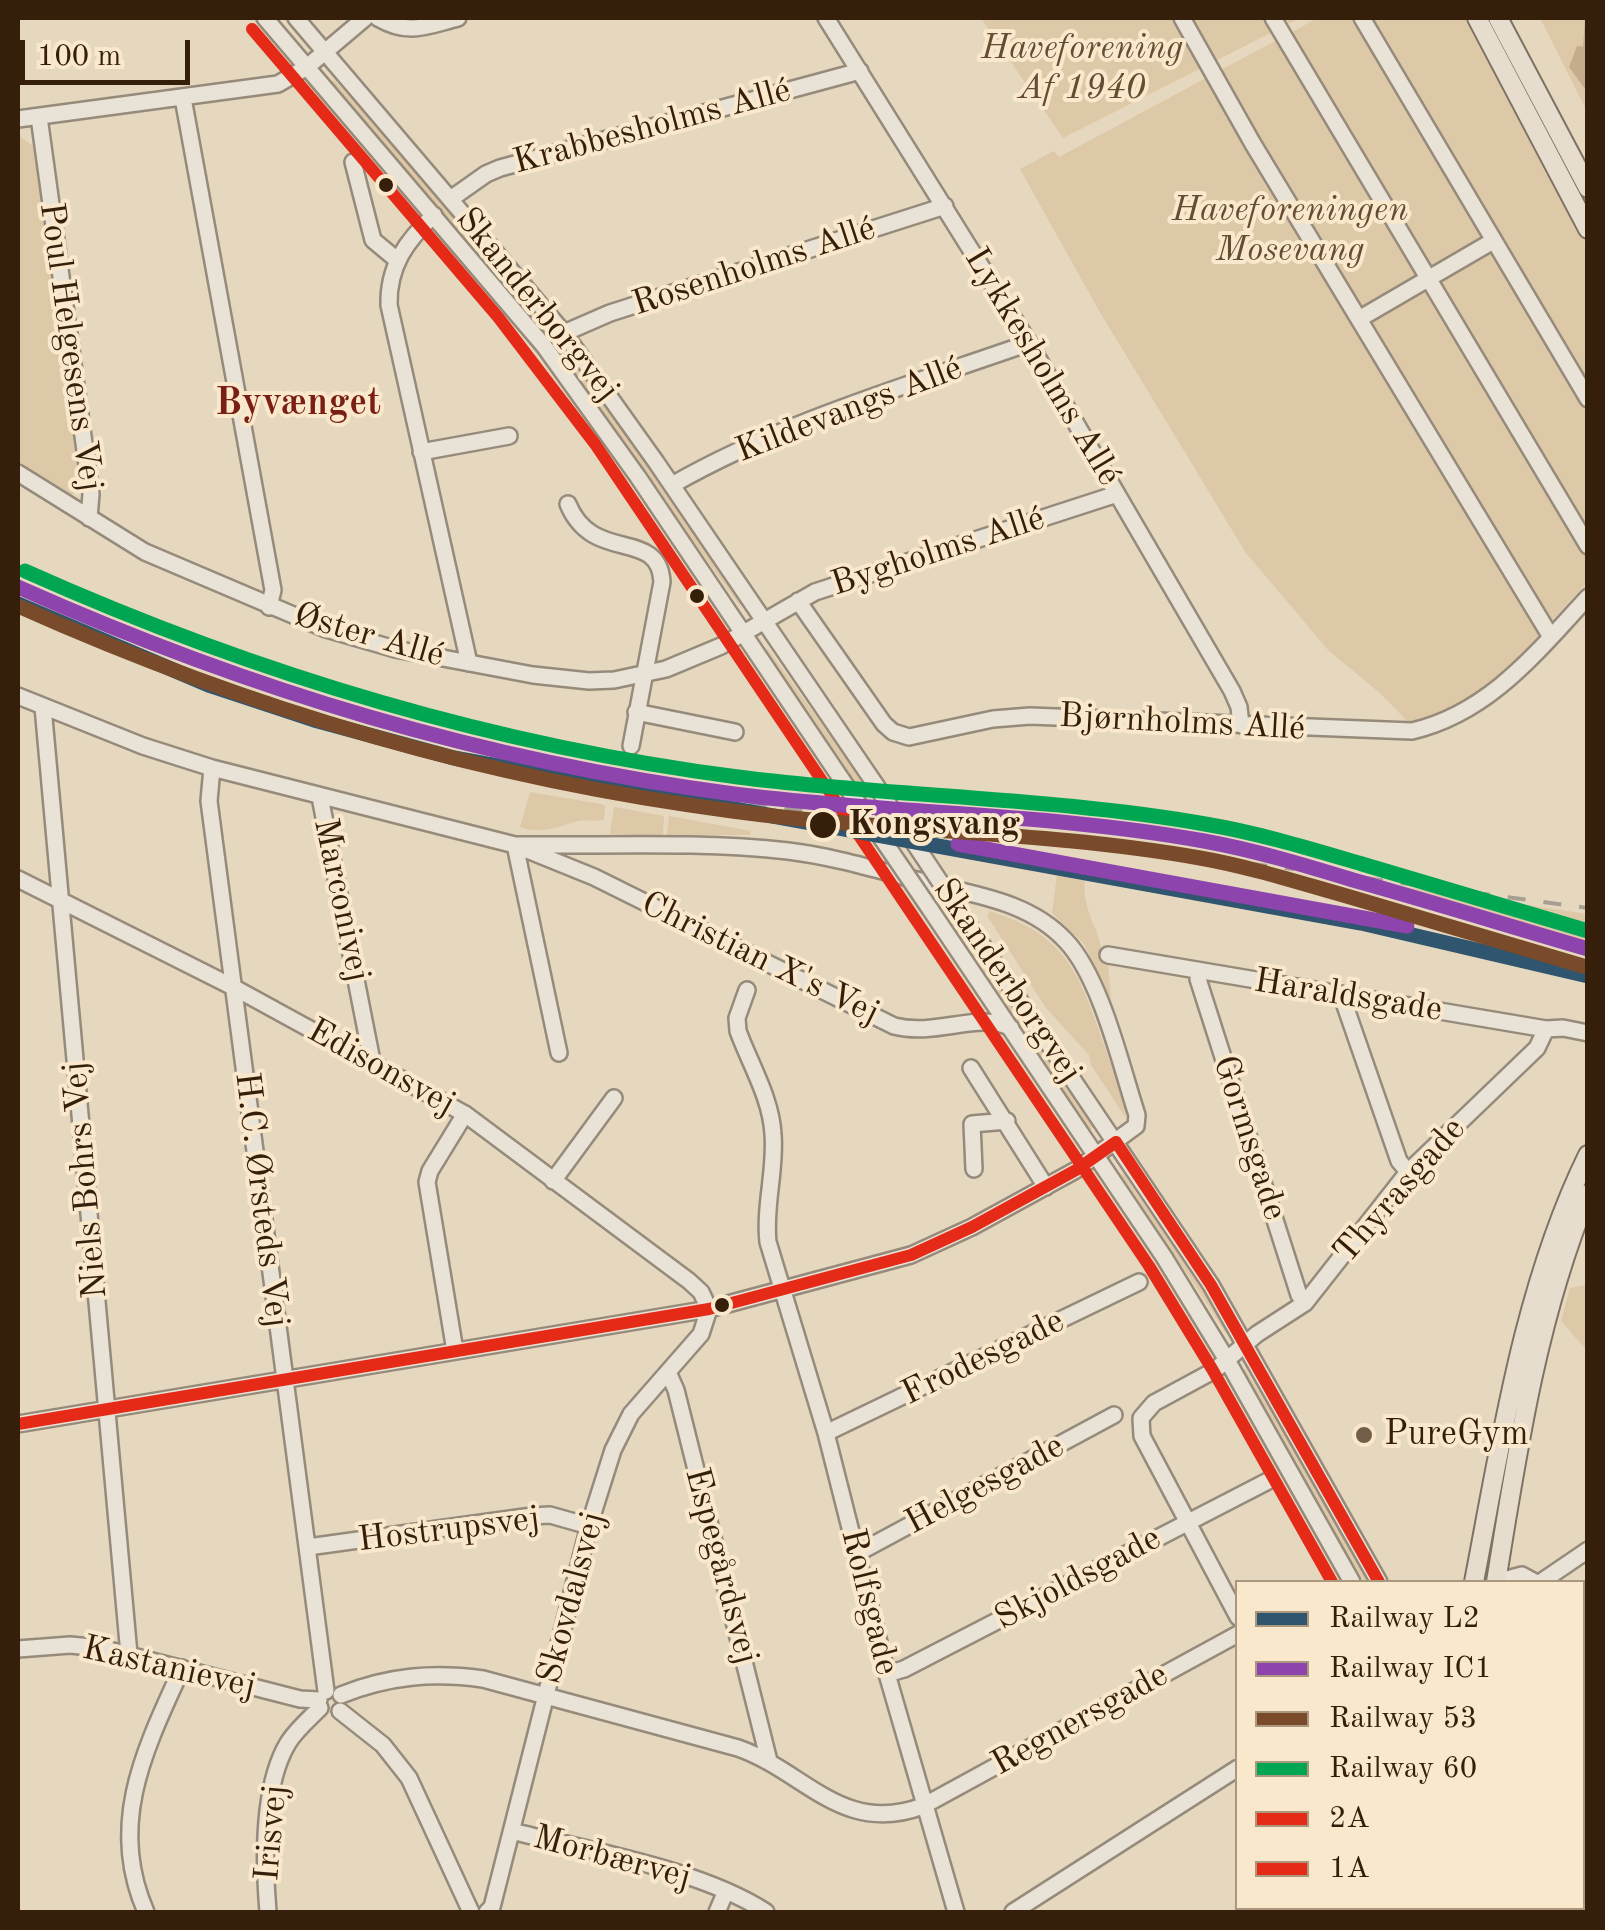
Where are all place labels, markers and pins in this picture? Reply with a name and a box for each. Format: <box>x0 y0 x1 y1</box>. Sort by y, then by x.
unlabelled marker <box>376 175 396 195</box>
unlabelled marker <box>687 586 707 606</box>
place label: Kongsvang <box>848 804 1020 846</box>
marker: Kongsvang <box>807 809 839 841</box>
unlabelled marker <box>712 1295 732 1315</box>
place label: PureGym <box>1384 1414 1528 1456</box>
marker: PureGym <box>1353 1424 1375 1446</box>

